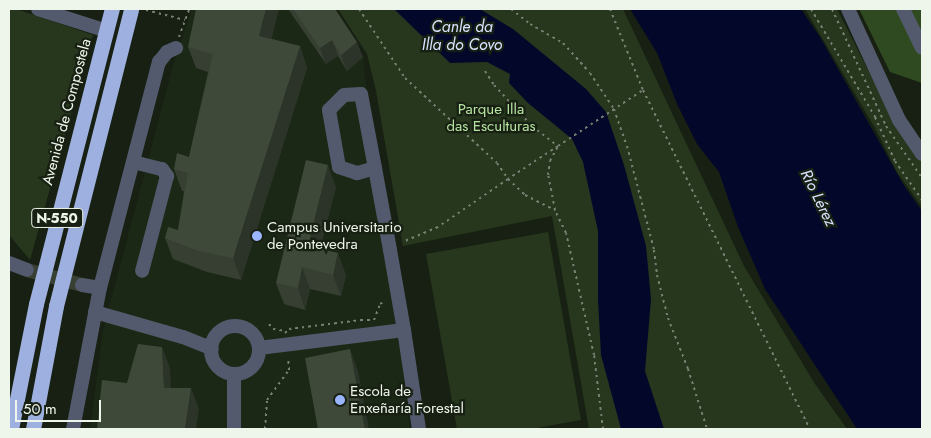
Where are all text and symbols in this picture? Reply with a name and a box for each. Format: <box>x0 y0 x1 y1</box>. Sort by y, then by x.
water label: Canle da Illa do Covo <box>422 17 502 55</box>
street label: Avenida de Compostela <box>39 37 95 187</box>
park label: Parque Illa das Esculturas <box>447 100 535 135</box>
water label: Río Lérez <box>796 166 840 230</box>
road number: N-550 <box>31 207 83 230</box>
place label: Campus Universitario de Pontevedra <box>267 218 402 253</box>
marker: Campus Universitario de Pontevedra <box>251 230 263 242</box>
place label: Escola de Enxeñaría Forestal <box>350 382 464 417</box>
scale bar <box>18 390 104 422</box>
marker: Escola de Enxeñaría Forestal <box>334 394 346 406</box>
text: 50 m <box>23 398 57 420</box>

